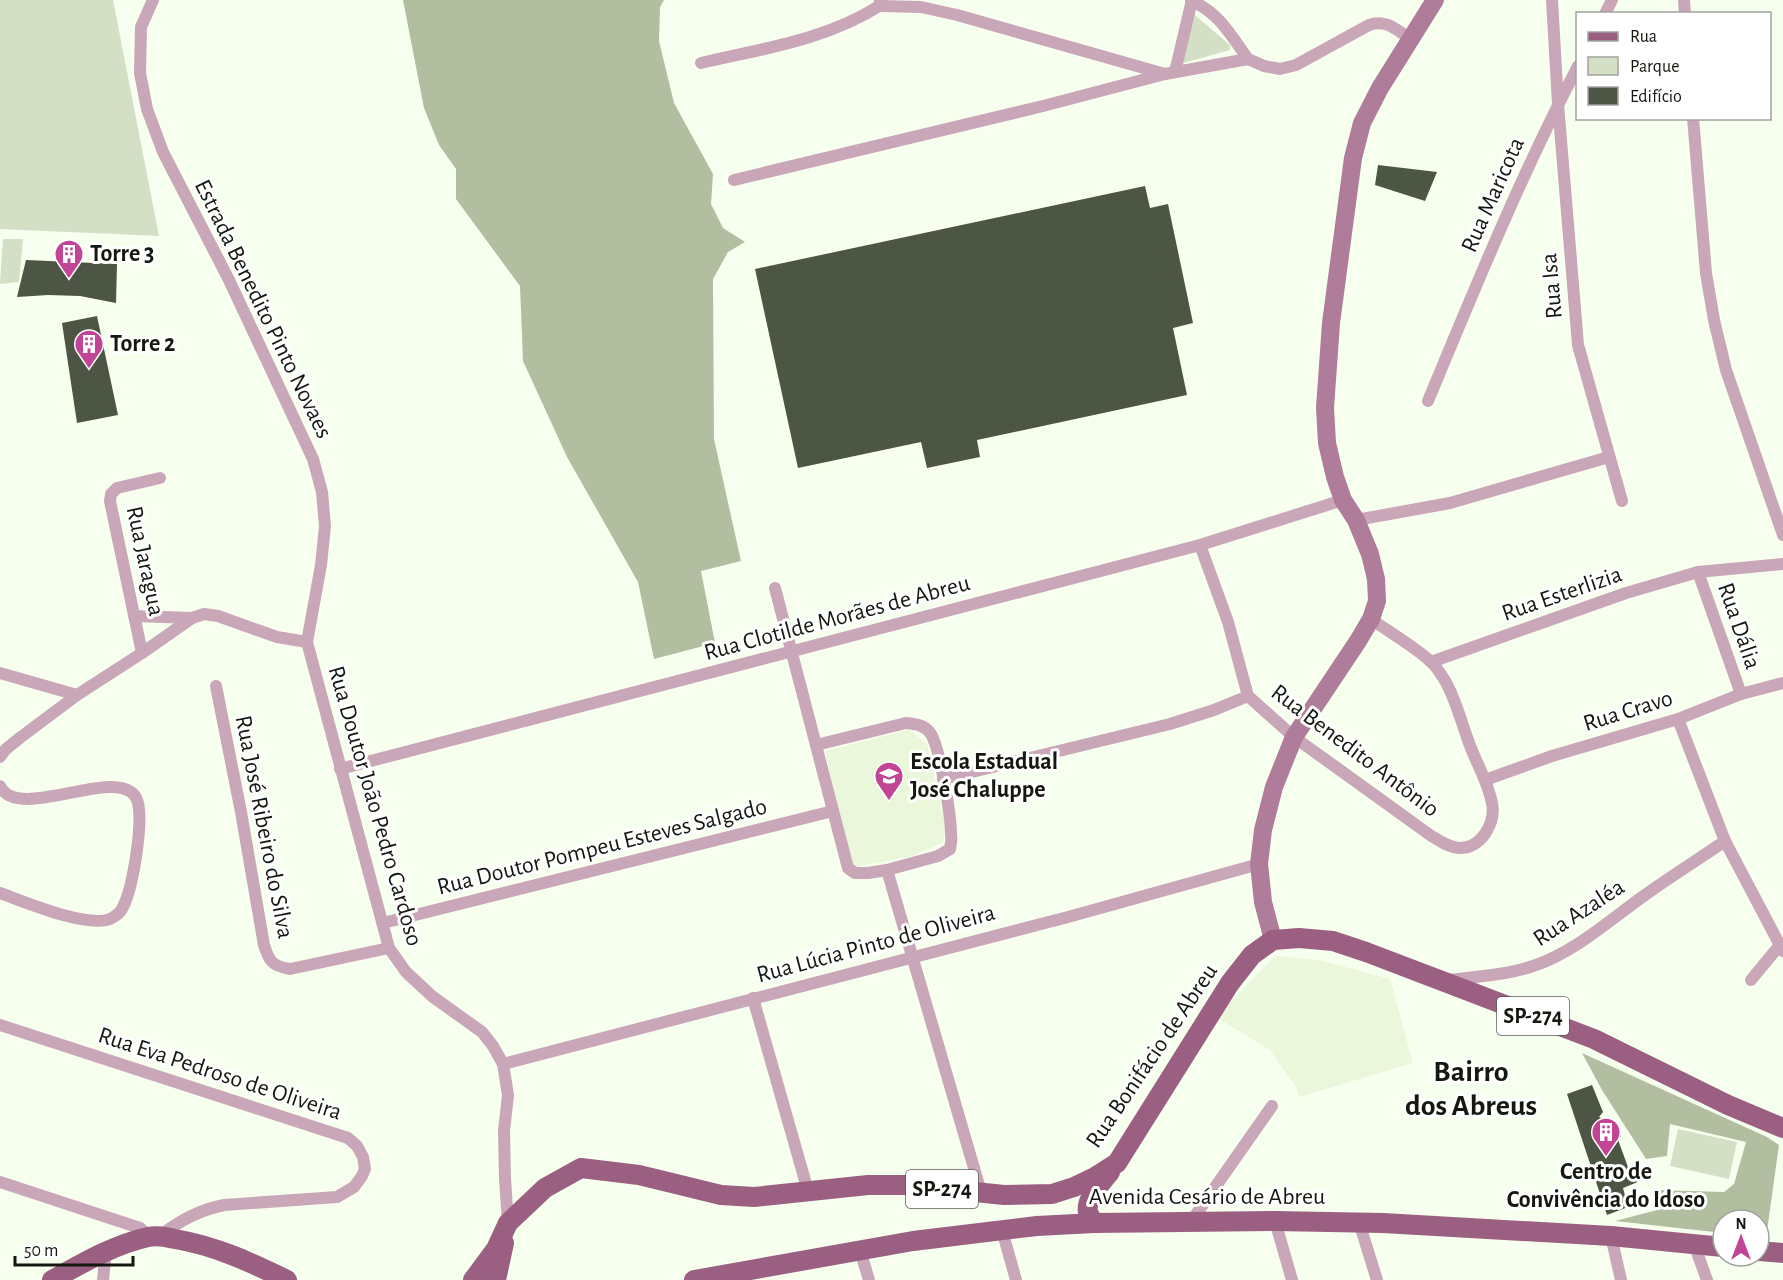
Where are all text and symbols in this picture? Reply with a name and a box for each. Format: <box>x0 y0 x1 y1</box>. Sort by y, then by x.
legend <box>1576 12 1771 120</box>
text: Rua <box>1630 28 1657 46</box>
text: Parque <box>1630 58 1679 76</box>
text: Edifício <box>1630 88 1682 106</box>
street label: Rua Maricota <box>1457 134 1529 256</box>
street label: Estrada Benedito Pinto Novaes <box>190 176 336 442</box>
building icon: Torre 3 <box>53 238 85 280</box>
place label: Torre 3 <box>90 242 154 266</box>
street label: Rua Isa <box>1537 252 1567 320</box>
building icon: Torre 2 <box>73 328 105 370</box>
place label: Torre 2 <box>110 332 175 356</box>
street label: Rua Jaragua <box>122 504 168 618</box>
street label: Rua Esterlizia <box>1499 562 1625 626</box>
street label: Rua Clotilde Morães de Abreu <box>702 571 972 665</box>
street label: Rua Dália <box>1713 580 1765 672</box>
street label: Rua Doutor João Pedro Cardoso <box>323 663 427 949</box>
street label: Rua Benedito Antônio <box>1267 680 1443 822</box>
street label: Rua Cravo <box>1580 686 1676 736</box>
street label: Rua José Ribeiro do Silva <box>231 713 297 941</box>
place label: Escola Estadual José Chaluppe <box>910 750 1058 802</box>
school or university icon: Escola Estadual José Chaluppe <box>873 760 905 802</box>
street label: Rua Doutor Pompeu Esteves Salgado <box>435 794 769 900</box>
street label: Rua Azaléa <box>1529 875 1629 951</box>
street label: Rua Lúcia Pinto de Oliveira <box>754 901 998 987</box>
street label: Rua Bonifácio de Abreu <box>1082 960 1222 1152</box>
road number: SP-274 <box>1497 997 1569 1035</box>
street label: Rua Eva Pedroso de Oliveira <box>95 1023 345 1125</box>
district label: Bairro dos Abreus <box>1405 1057 1537 1121</box>
building icon: Centro de Convivência do Idoso <box>1590 1116 1622 1158</box>
place label: Centro de Convivência do Idoso <box>1507 1160 1705 1212</box>
road number: SP-274 <box>906 1170 978 1208</box>
street label: Avenida Cesário de Abreu <box>1089 1185 1325 1209</box>
north arrow <box>1711 1208 1771 1268</box>
text: N <box>1735 1216 1747 1232</box>
scale bar <box>15 1229 134 1267</box>
text: 50 m <box>24 1242 58 1260</box>

